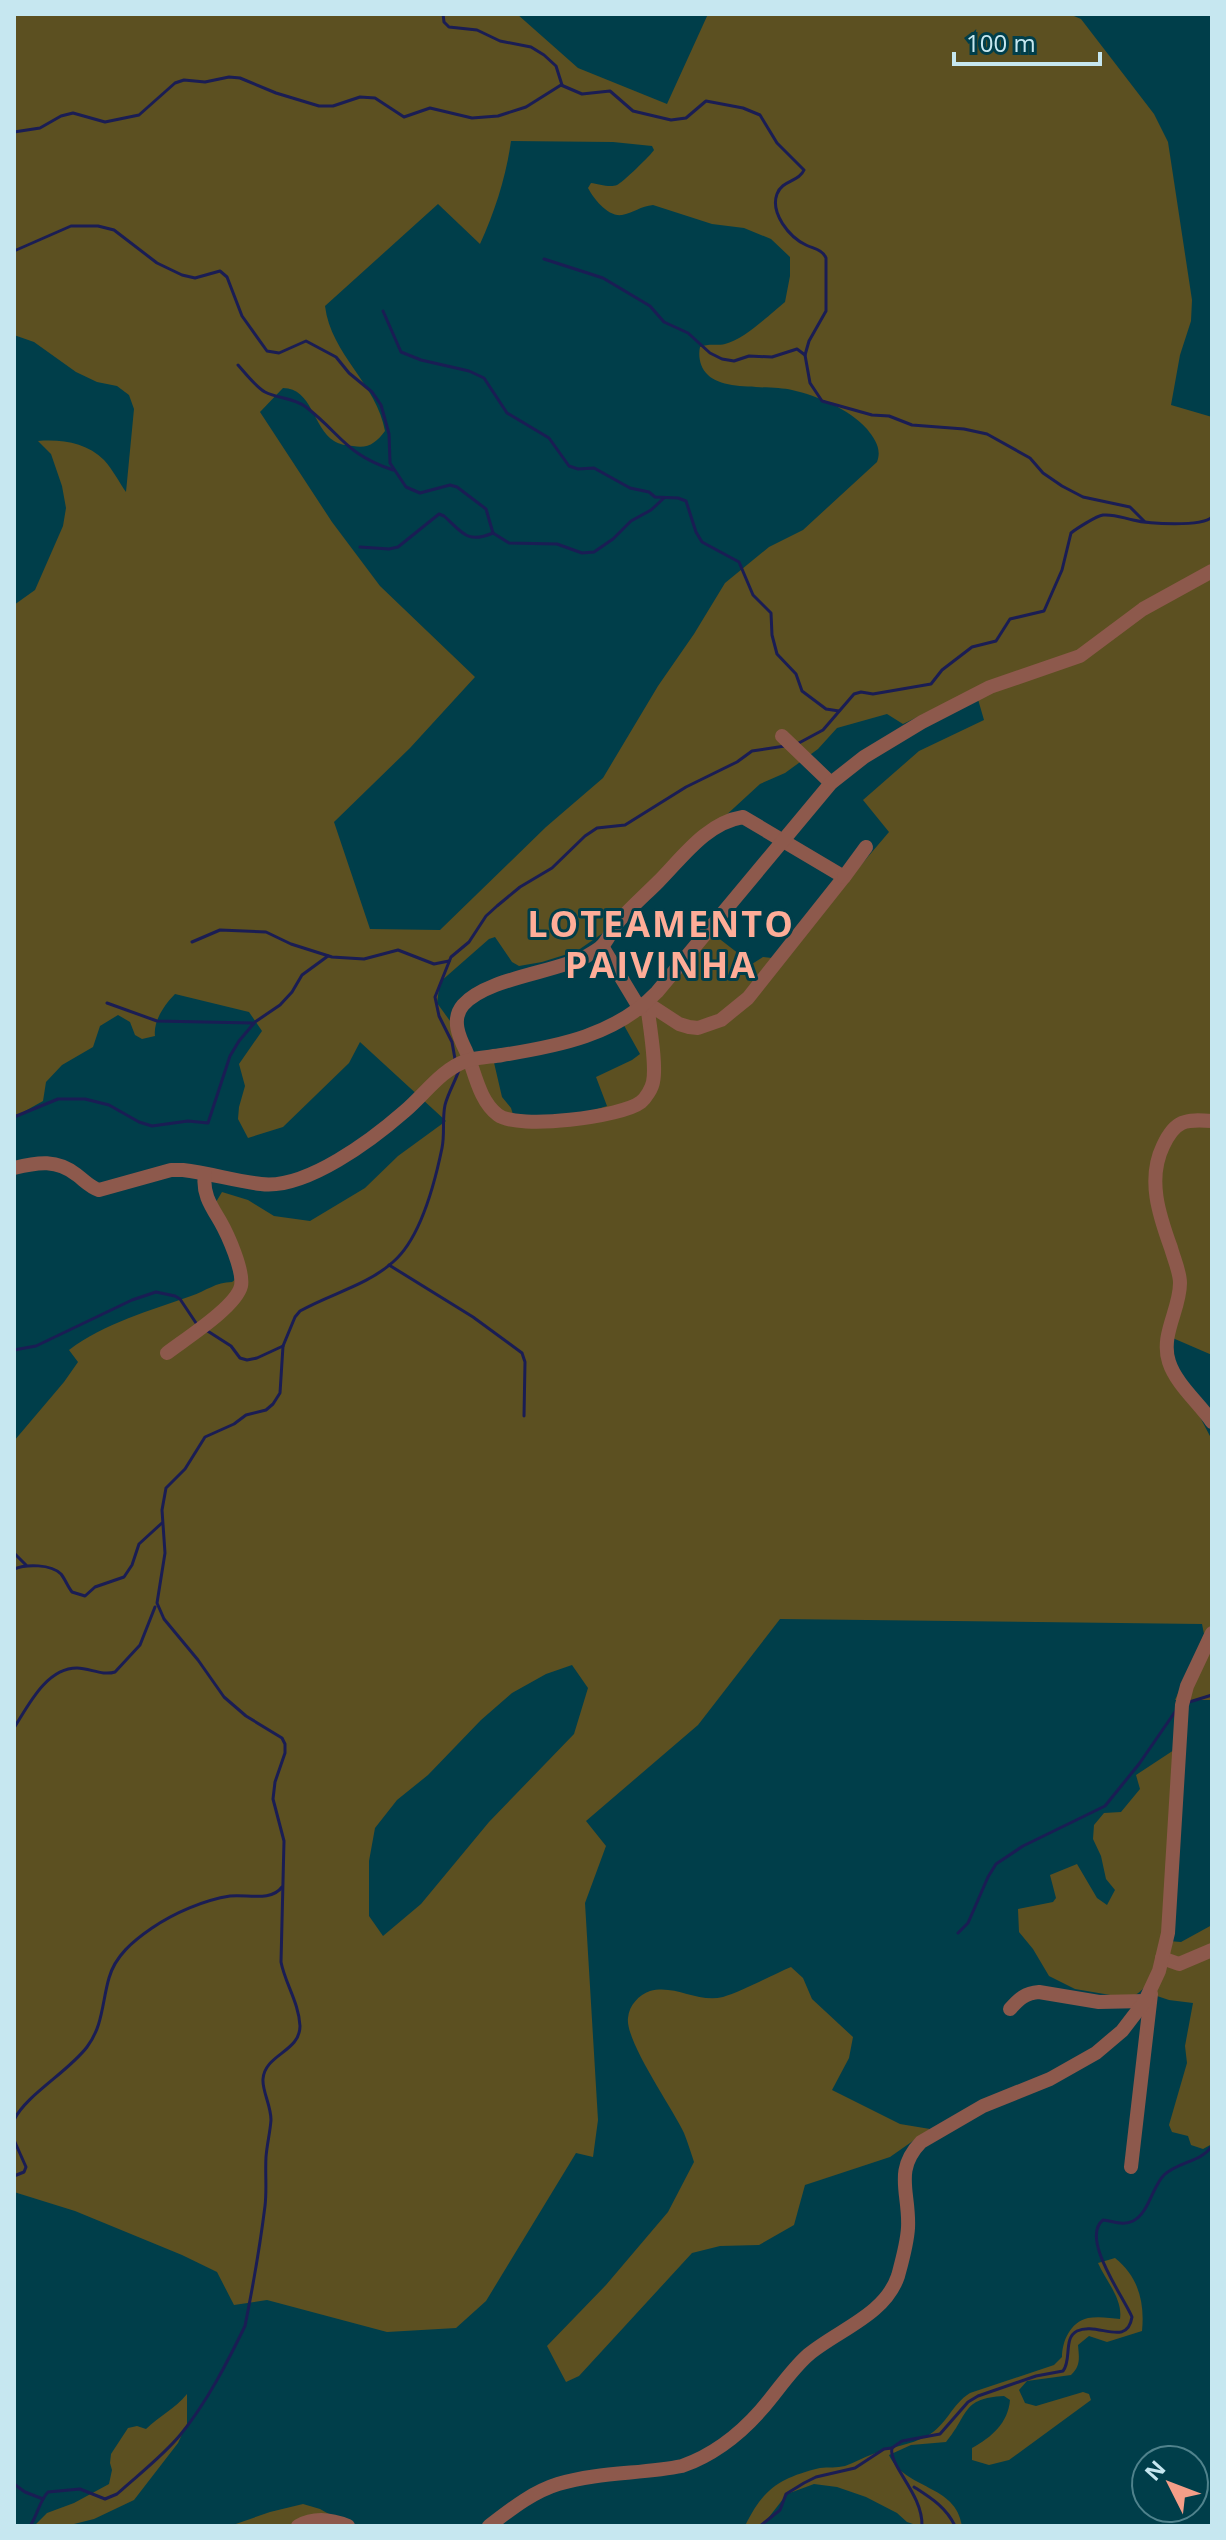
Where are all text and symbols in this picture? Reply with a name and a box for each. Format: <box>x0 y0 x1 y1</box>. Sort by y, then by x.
scale bar <box>954 16 1100 66</box>
text: 100 m <box>966 26 1036 59</box>
district label: LOTEAMENTO PAIVINHA <box>527 899 795 989</box>
north arrow <box>1130 2444 1210 2524</box>
text: N <box>1137 2453 1172 2487</box>

